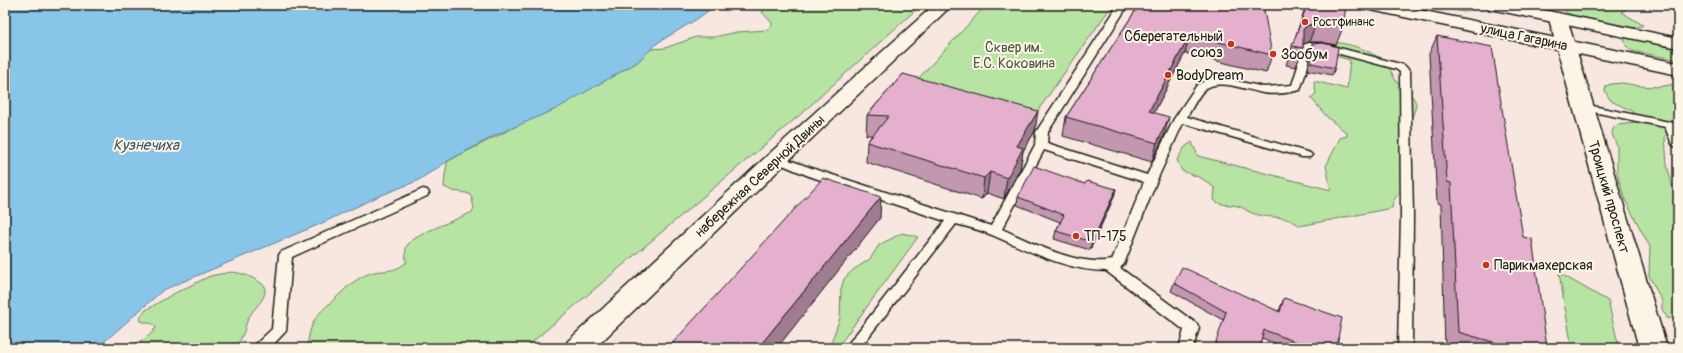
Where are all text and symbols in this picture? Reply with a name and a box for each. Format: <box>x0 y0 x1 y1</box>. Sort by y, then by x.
place label: Ростфинанс <box>1313 15 1375 30</box>
marker: Ростфинанс <box>1300 17 1310 27</box>
street label: улица Гагарина <box>1478 19 1569 55</box>
place label: Сберегательный союз <box>1124 28 1223 61</box>
park label: Сквер им. Е.С. Коковина <box>973 39 1055 72</box>
marker: Сберегательный союз <box>1226 39 1236 49</box>
place label: Зообум <box>1281 46 1328 63</box>
marker: Зообум <box>1268 49 1278 59</box>
place label: BodyDream <box>1176 67 1244 84</box>
marker: BodyDream <box>1163 70 1173 80</box>
street label: набережная Северной Двины <box>692 111 828 241</box>
water label: Кузнечиха <box>113 136 180 155</box>
street label: Троицкий проспект <box>1585 139 1633 255</box>
place label: ТП-175 <box>1084 228 1127 245</box>
marker: ТП-175 <box>1071 231 1081 241</box>
place label: Парикмахерская <box>1494 257 1593 274</box>
marker: Парикмахерская <box>1481 260 1491 270</box>

